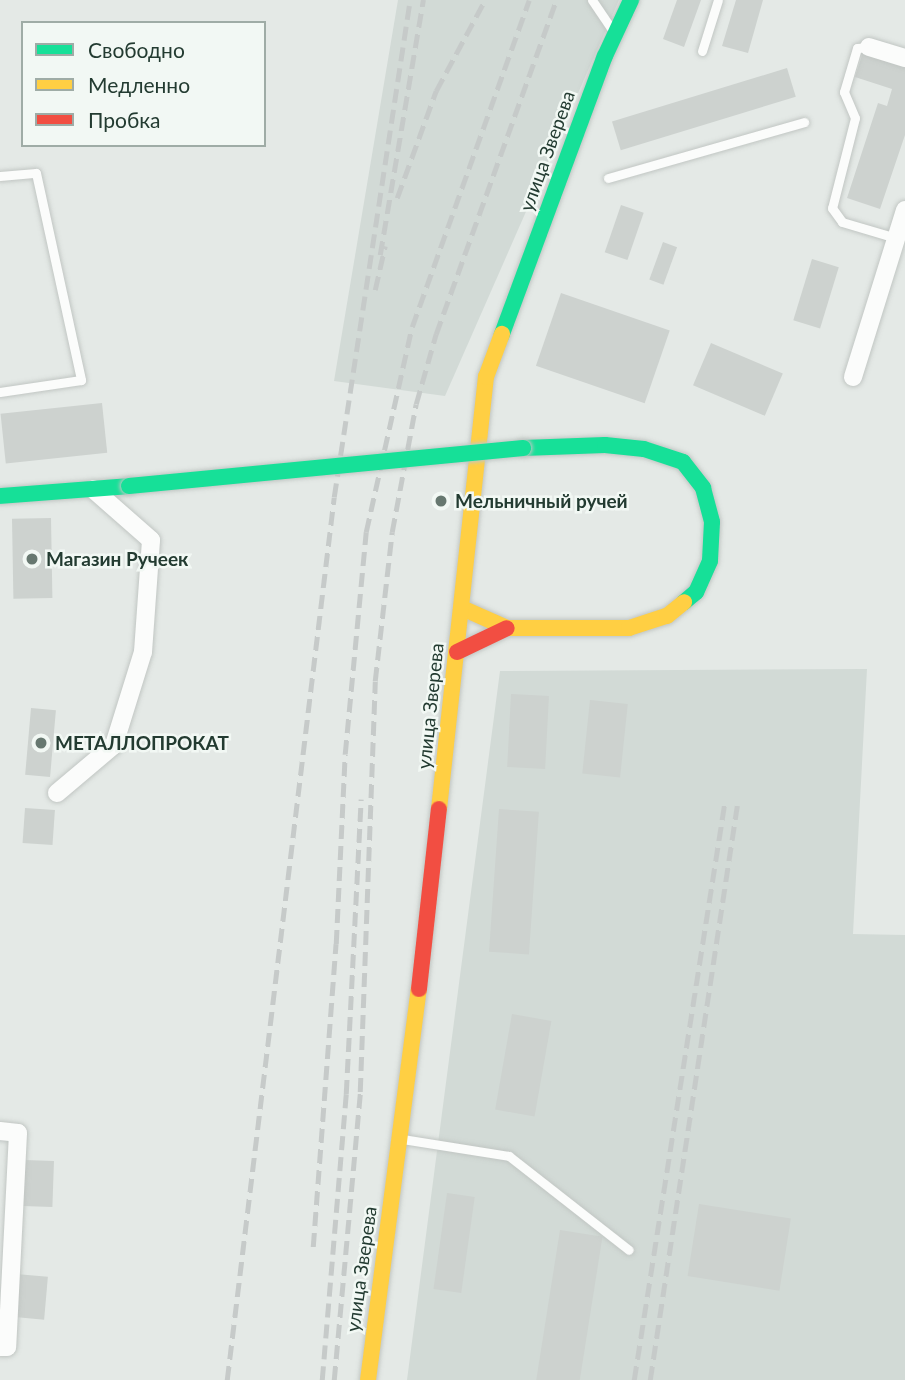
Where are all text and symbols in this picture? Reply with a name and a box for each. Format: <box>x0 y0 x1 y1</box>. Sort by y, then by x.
legend <box>21 21 266 147</box>
text: Свободно <box>88 37 185 62</box>
text: Медленно <box>88 72 190 97</box>
street label: улица Зверева <box>515 88 579 214</box>
text: Пробка <box>88 107 161 132</box>
place label: Мельничный ручей <box>455 490 628 512</box>
marker: Мельничный ручей <box>433 493 449 509</box>
place label: Магазин Ручеек <box>46 548 188 570</box>
marker: Магазин Ручеек <box>24 551 40 567</box>
street label: улица Зверева <box>412 642 448 770</box>
place label: МЕТАЛЛОПРОКАТ <box>55 732 229 754</box>
marker: МЕТАЛЛОПРОКАТ <box>33 735 49 751</box>
street label: улица Зверева <box>341 1205 381 1333</box>

